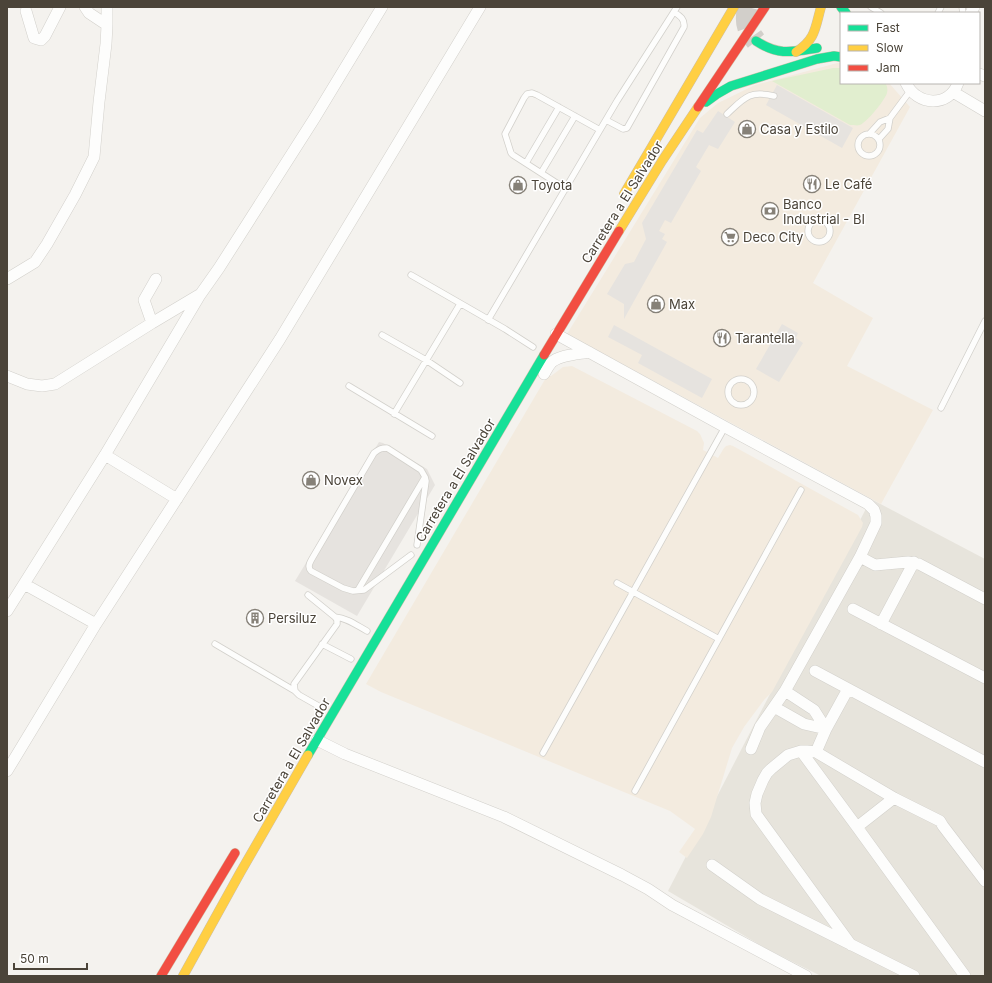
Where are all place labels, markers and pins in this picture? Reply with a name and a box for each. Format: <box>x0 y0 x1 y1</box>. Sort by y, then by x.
shop icon: Casa y Estilo <box>737 119 757 139</box>
place label: Casa y Estilo <box>760 121 839 137</box>
restaurant icon: Le Café <box>802 174 822 194</box>
shop icon: Toyota <box>508 175 528 195</box>
place label: Le Café <box>825 176 872 192</box>
place label: Toyota <box>531 177 572 193</box>
place label: Banco Industrial - BI <box>783 196 865 227</box>
bank icon: Banco Industrial - BI <box>760 201 780 221</box>
supermarket icon: Deco City <box>720 227 740 247</box>
place label: Deco City <box>743 229 803 245</box>
shop icon: Max <box>646 294 666 314</box>
place label: Max <box>669 296 695 312</box>
restaurant icon: Tarantella <box>712 328 732 348</box>
place label: Tarantella <box>735 330 795 346</box>
shop icon: Novex <box>301 470 321 490</box>
place label: Novex <box>324 472 363 488</box>
building icon: Persiluz <box>245 608 265 628</box>
place label: Persiluz <box>268 610 317 626</box>

